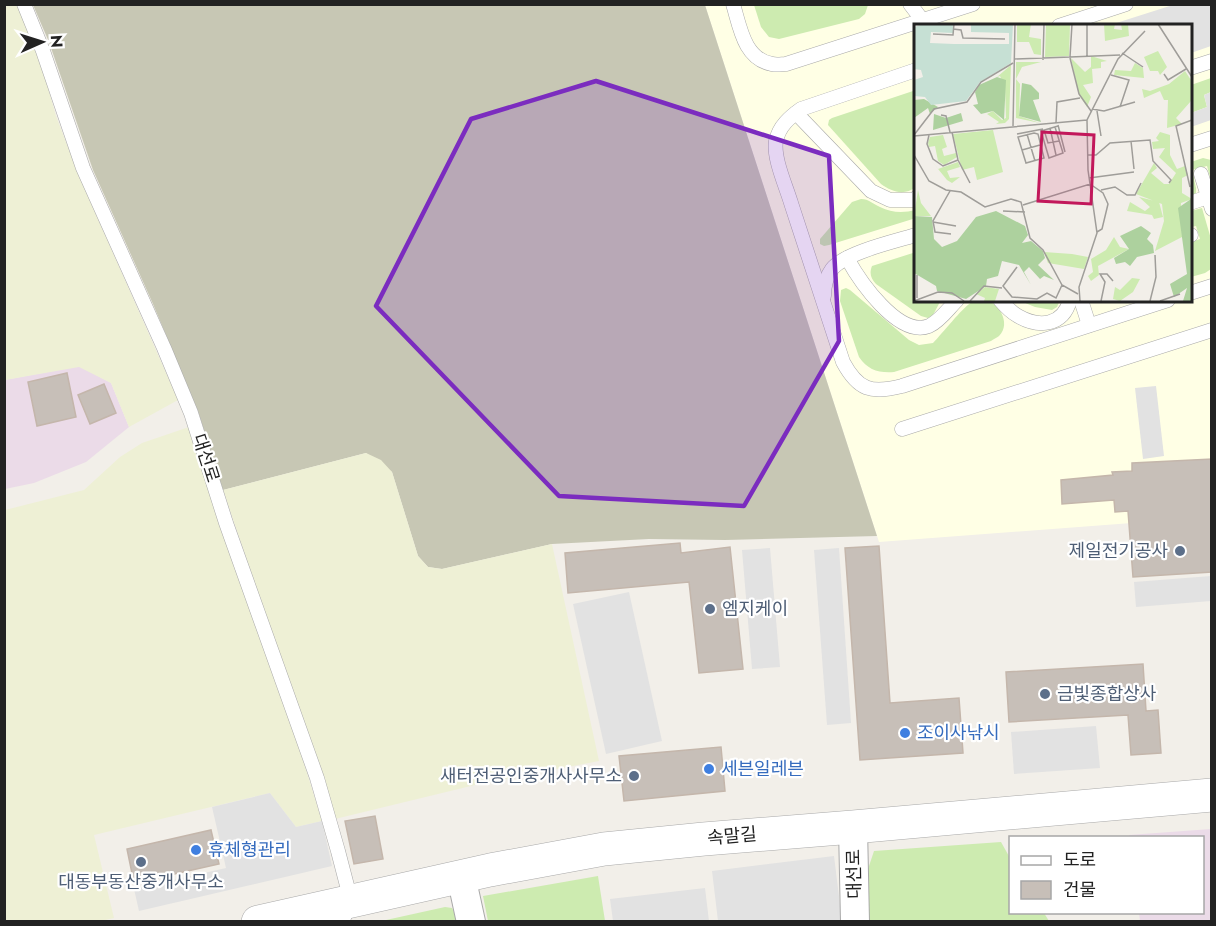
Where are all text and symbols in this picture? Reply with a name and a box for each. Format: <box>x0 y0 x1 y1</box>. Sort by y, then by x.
north arrow <box>12 12 72 72</box>
inset map <box>914 24 1192 302</box>
text: N <box>45 34 68 48</box>
street label: 대선로 <box>186 430 226 486</box>
place label: 제일전기공사 <box>1069 538 1168 564</box>
marker: 제일전기공사 <box>1173 544 1187 558</box>
place label: 엠지케이 <box>722 596 788 622</box>
marker: 엠지케이 <box>703 602 717 616</box>
place label: 금빛종합상사 <box>1057 681 1157 707</box>
marker: 금빛종합상사 <box>1038 687 1052 701</box>
place label: 조이사낚시 <box>917 720 1000 746</box>
marker: 조이사낚시 <box>898 726 912 740</box>
place label: 세븐일레븐 <box>721 756 804 782</box>
marker: 세븐일레븐 <box>702 762 716 776</box>
place label: 새터전공인중개사사무소 <box>440 763 622 789</box>
marker: 새터전공인중개사사무소 <box>627 769 641 783</box>
street label: 속말길 <box>706 821 758 851</box>
legend <box>1009 836 1204 914</box>
place label: 휴체형관리 <box>208 837 291 863</box>
marker: 휴체형관리 <box>189 843 203 857</box>
text: 도로 <box>1063 847 1096 873</box>
street label: 대선로 <box>841 849 867 899</box>
marker: 대동부동산중개사무소 <box>134 855 148 869</box>
place label: 대동부동산중개사무소 <box>58 869 224 895</box>
text: 건물 <box>1063 877 1096 903</box>

